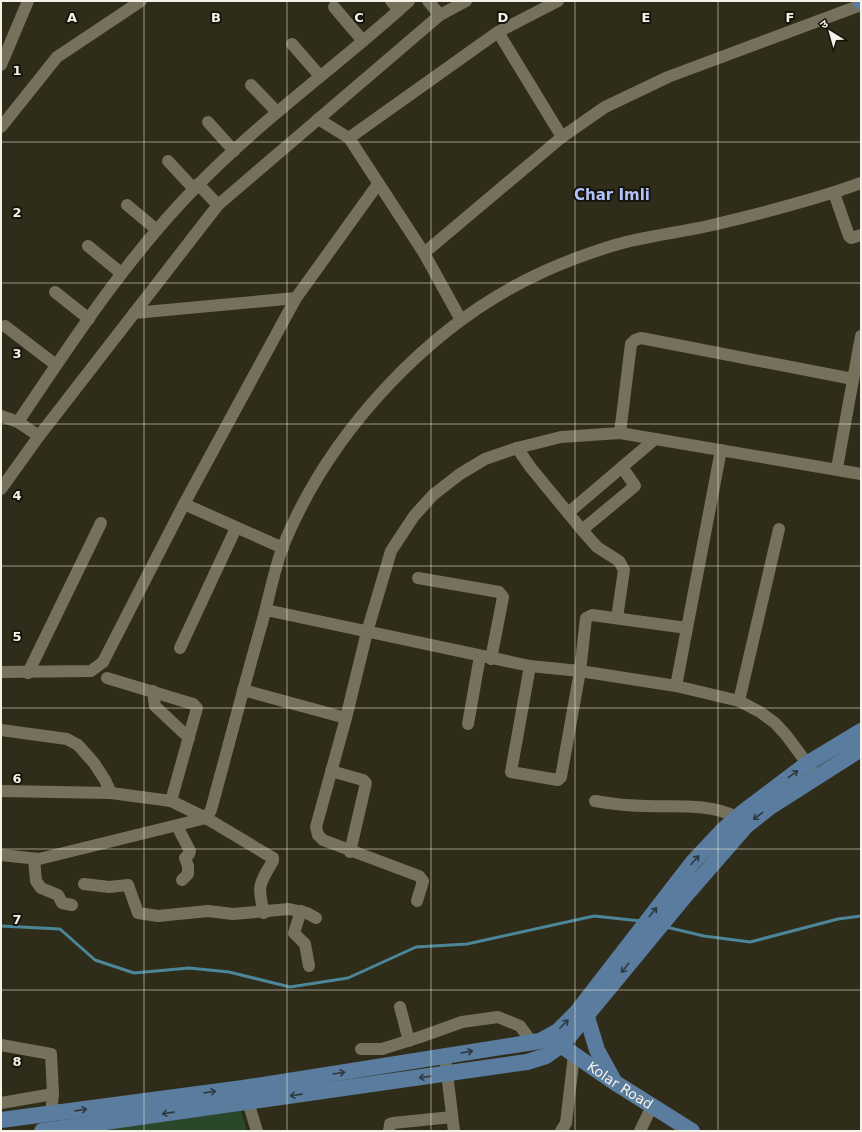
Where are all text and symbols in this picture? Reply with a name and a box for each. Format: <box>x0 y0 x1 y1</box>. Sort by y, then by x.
text: A <box>67 10 77 25</box>
text: B <box>211 10 221 25</box>
text: C <box>354 10 364 25</box>
text: D <box>498 10 509 25</box>
text: E <box>642 10 650 25</box>
text: F <box>786 10 794 25</box>
north arrow <box>810 12 850 52</box>
text: उ <box>818 17 831 32</box>
text: 1 <box>12 63 22 78</box>
district label: Char Imli <box>574 186 650 204</box>
text: 2 <box>12 205 22 220</box>
text: 3 <box>12 346 22 361</box>
text: 4 <box>12 488 22 503</box>
text: 5 <box>12 629 22 644</box>
one-way arrow <box>787 770 798 779</box>
text: 6 <box>12 771 22 786</box>
one-way arrow <box>752 812 763 820</box>
one-way arrow <box>691 855 700 865</box>
one-way arrow <box>649 907 658 918</box>
text: 7 <box>12 912 22 927</box>
one-way arrow <box>621 963 630 974</box>
one-way arrow <box>560 1019 569 1029</box>
one-way arrow <box>460 1048 473 1056</box>
text: 8 <box>12 1054 22 1069</box>
street label: Kolar Road <box>584 1058 656 1112</box>
one-way arrow <box>332 1069 345 1077</box>
one-way arrow <box>419 1073 432 1081</box>
one-way arrow <box>203 1089 216 1096</box>
one-way arrow <box>290 1091 303 1099</box>
one-way arrow <box>74 1106 87 1114</box>
one-way arrow <box>161 1109 174 1117</box>

